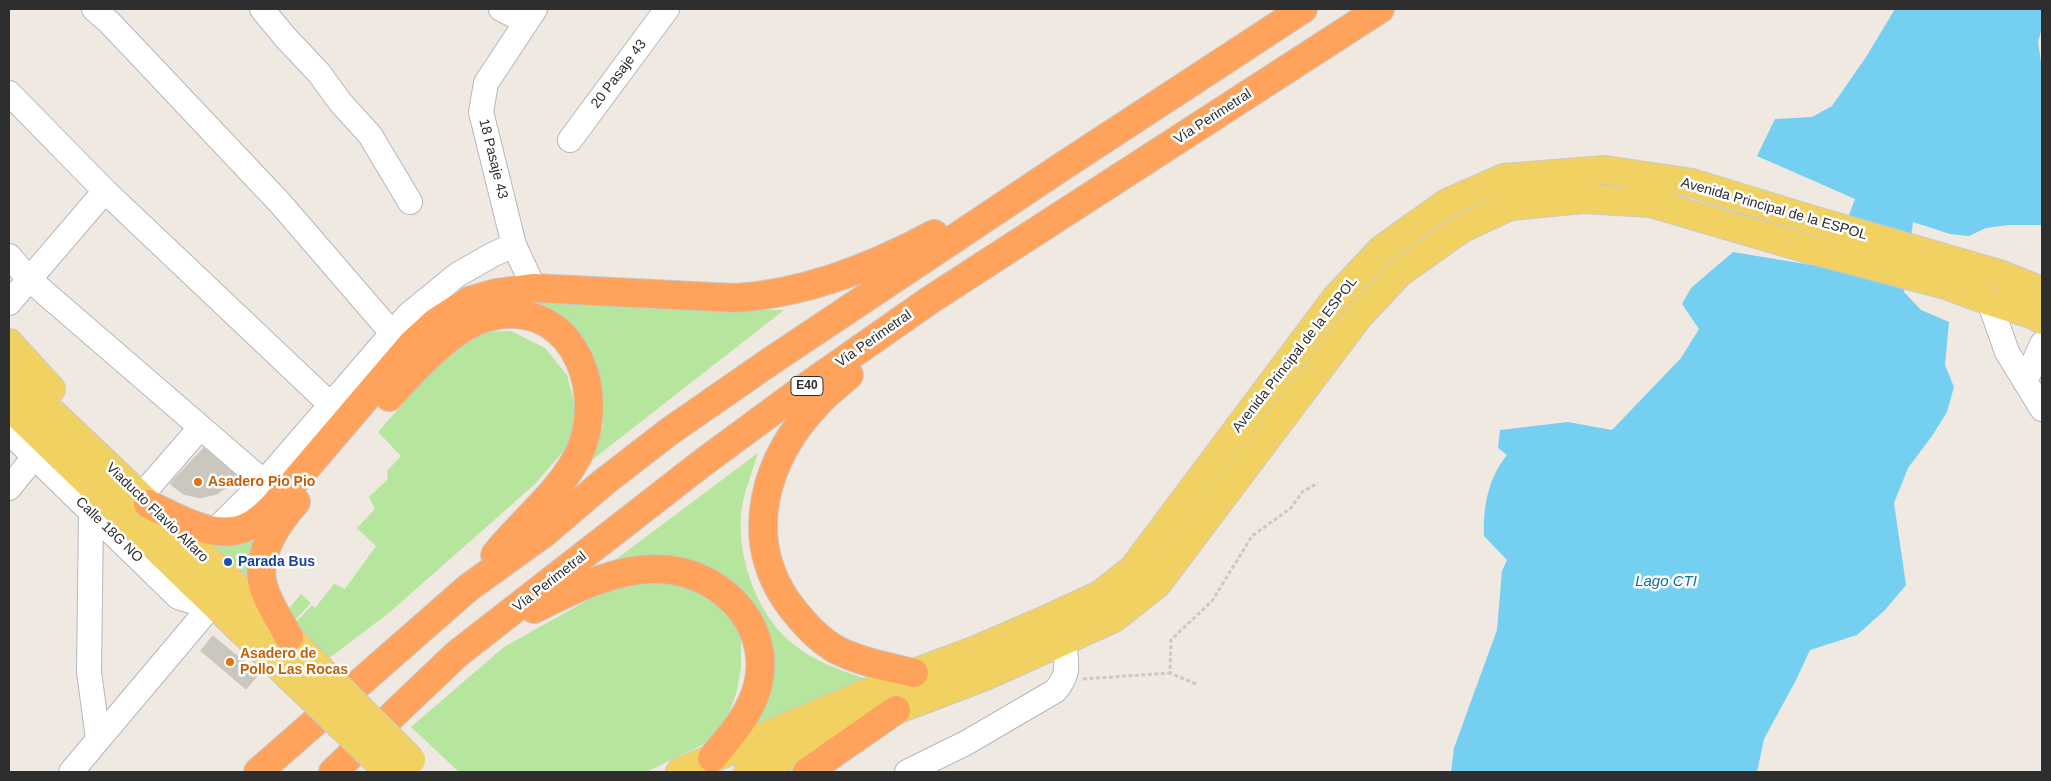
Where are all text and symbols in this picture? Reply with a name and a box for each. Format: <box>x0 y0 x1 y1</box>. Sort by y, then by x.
street label: 20 Pasaje 43 <box>588 36 650 112</box>
street label: Vía Perimetral <box>1171 86 1255 148</box>
street label: 18 Pasaje 43 <box>475 117 511 201</box>
street label: Avenida Principal de la ESPOL <box>1679 174 1869 244</box>
street label: Avenida Principal de la ESPOL <box>1229 274 1361 436</box>
street label: Vía Perimetral <box>833 307 915 371</box>
road number: E40 <box>791 376 823 396</box>
street label: Viaducto Flavio Alfaro <box>102 460 212 566</box>
place label: Asadero Pio Pio <box>208 474 315 490</box>
marker: Asadero Pio Pio <box>192 476 204 488</box>
street label: Calle 18G NO <box>72 494 146 566</box>
street label: Vía Perimetral <box>510 548 590 616</box>
place label: Parada Bus <box>238 554 315 570</box>
marker: Parada Bus <box>222 556 234 568</box>
water label: Lago CTI <box>1635 573 1697 591</box>
place label: Asadero de Pollo Las Rocas <box>240 646 348 679</box>
marker: Asadero de Pollo Las Rocas <box>224 656 236 668</box>

